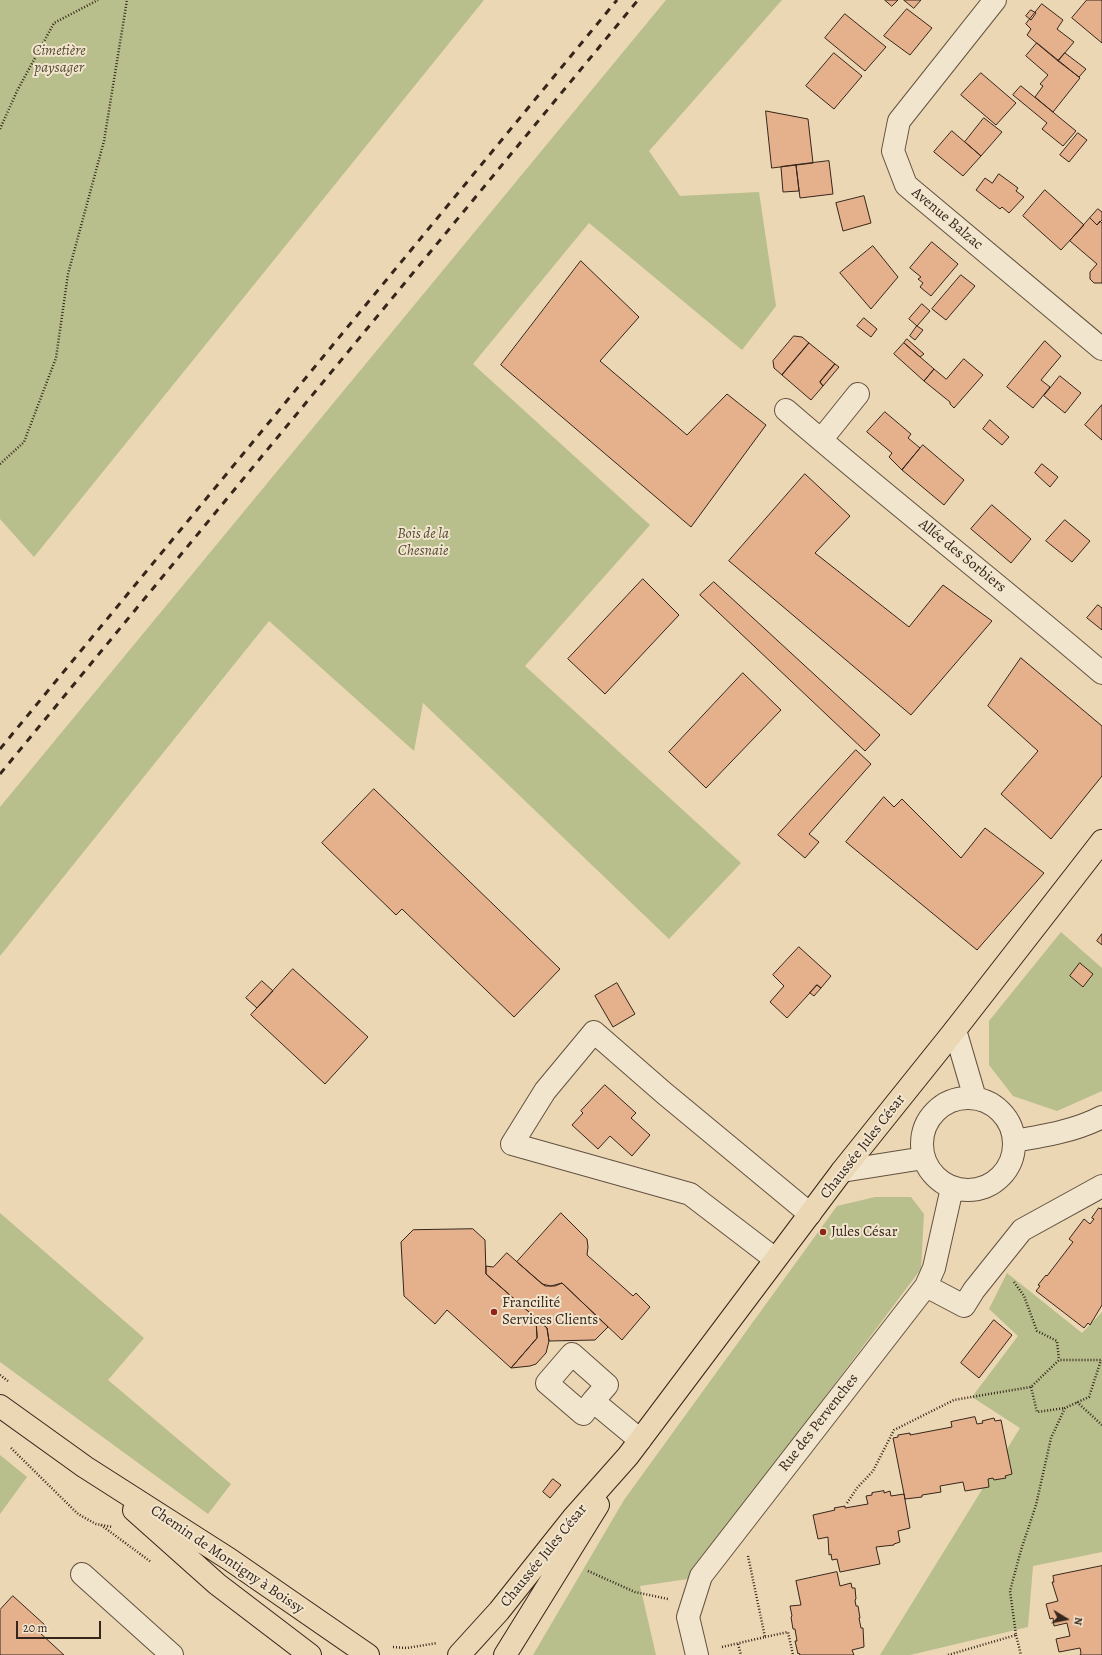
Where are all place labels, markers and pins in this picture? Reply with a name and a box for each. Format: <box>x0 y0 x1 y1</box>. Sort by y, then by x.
place label: Jules César <box>831 1223 898 1241</box>
marker: Jules César <box>818 1227 828 1237</box>
place label: Francilité Services Clients <box>502 1294 598 1329</box>
marker: Francilité Services Clients <box>489 1307 499 1317</box>

